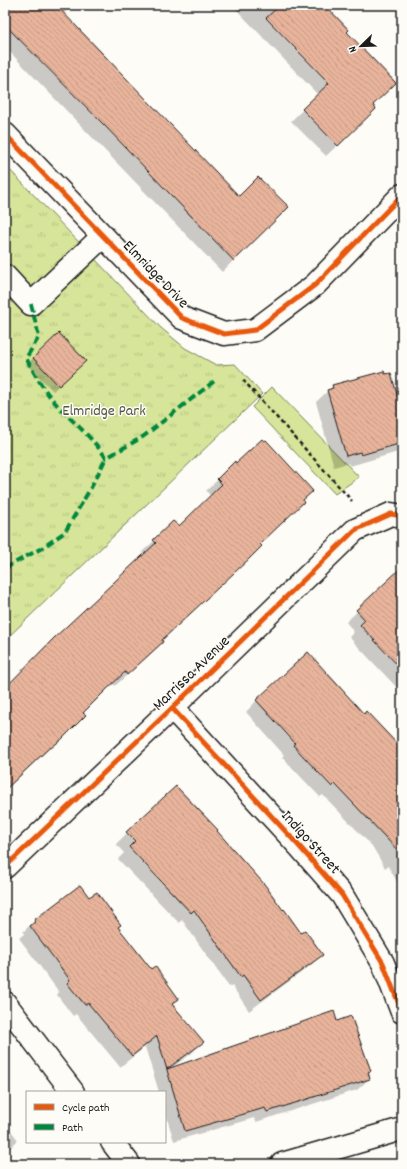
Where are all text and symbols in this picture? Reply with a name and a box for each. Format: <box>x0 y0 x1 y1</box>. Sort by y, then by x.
north arrow <box>341 26 381 66</box>
text: N <box>345 43 362 55</box>
street label: Elmridge Drive <box>117 235 194 314</box>
park label: Elmridge Park <box>62 400 146 423</box>
street label: Marrissa Avenue <box>148 631 236 717</box>
street label: Indigo Street <box>275 805 345 880</box>
legend <box>26 1091 166 1143</box>
text: Cycle path <box>62 1100 110 1117</box>
text: Path <box>62 1120 83 1137</box>

